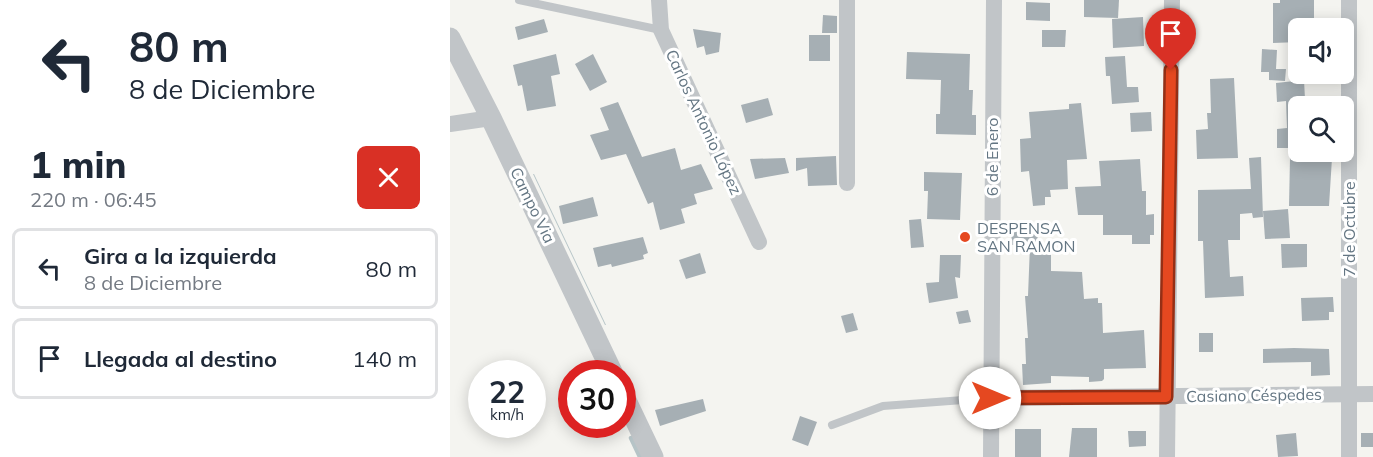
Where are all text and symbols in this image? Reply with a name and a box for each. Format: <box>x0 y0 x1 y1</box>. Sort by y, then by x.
pin <box>1145 8 1196 70</box>
icon: arrive <box>1154 17 1187 50</box>
map controls <box>1288 18 1354 162</box>
button: sound <box>1288 18 1354 84</box>
text: 80 m <box>129 20 229 73</box>
icon: left <box>30 24 108 102</box>
street label: Carlos Antonio López <box>662 46 746 198</box>
text: 8 de Diciembre <box>129 72 315 106</box>
button: search <box>1288 96 1354 162</box>
street label: 6 de Enero <box>982 118 1002 196</box>
text: 1 min <box>30 142 126 187</box>
button: close <box>357 146 420 209</box>
street label: Campo Via <box>506 164 560 246</box>
street label: 7 de Octubre <box>1339 181 1359 277</box>
text: 220 m · 06:45 <box>30 187 156 212</box>
place label: DESPENSA SAN RAMON <box>977 218 1076 256</box>
marker: DESPENSA SAN RAMON <box>958 230 972 244</box>
text: Gira a la izquierda <box>84 242 277 270</box>
icon: left <box>33 252 66 285</box>
text: 80 m <box>366 255 417 283</box>
text: 8 de Diciembre <box>84 270 222 295</box>
icon: arrive <box>33 342 66 375</box>
text: Llegada al destino <box>84 345 277 373</box>
text: 140 m <box>352 345 417 373</box>
speed limit sign: 30 <box>558 360 636 438</box>
position arrow <box>958 366 1022 430</box>
text: 22 <box>489 373 525 411</box>
street label: Casiano Céspedes <box>1186 384 1322 406</box>
text: km/h <box>490 405 524 424</box>

